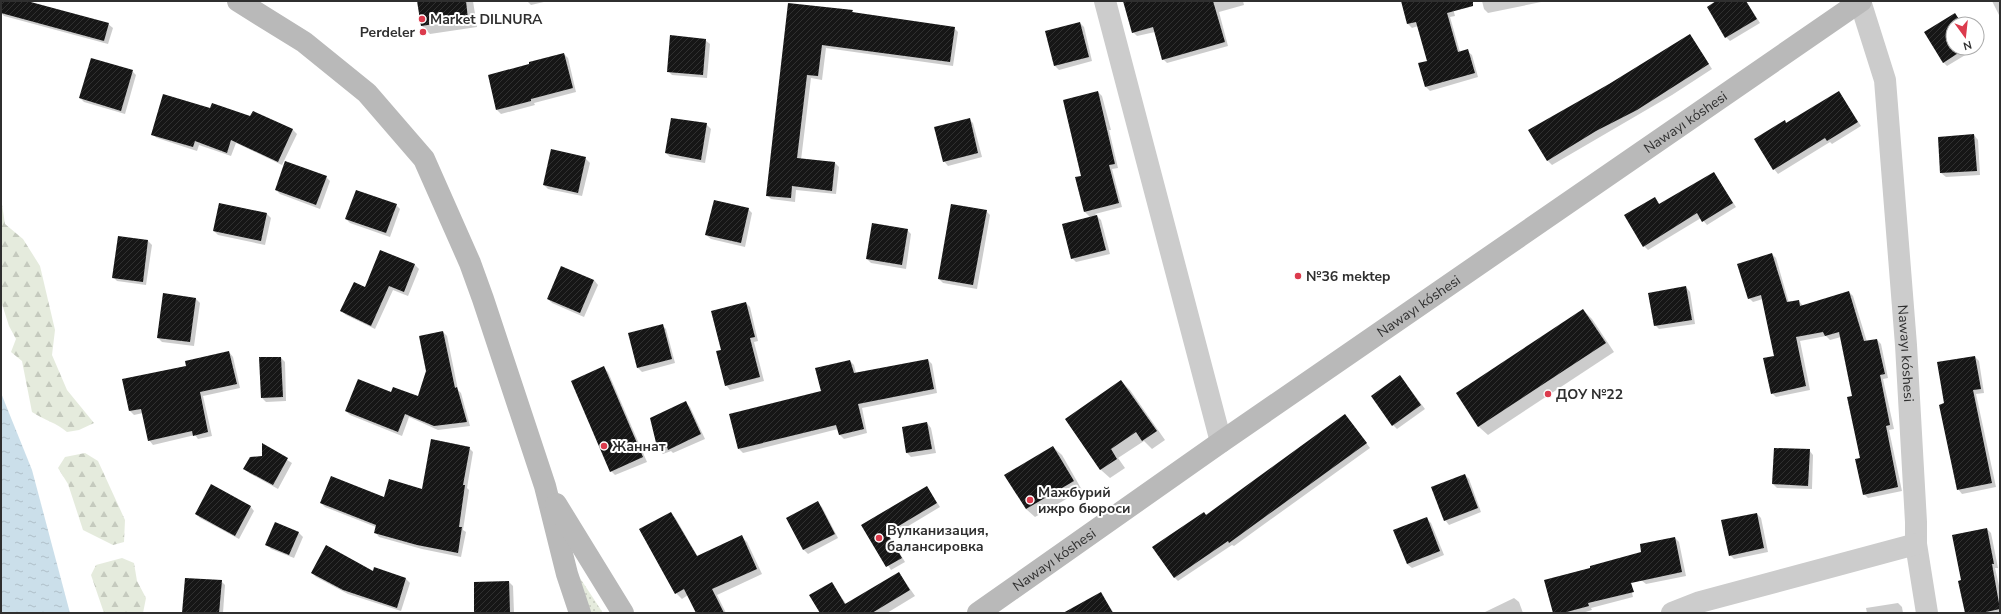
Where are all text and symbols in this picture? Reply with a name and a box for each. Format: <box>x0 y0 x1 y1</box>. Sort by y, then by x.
place label: Market DILNURA <box>430 10 543 29</box>
marker: Market DILNURA <box>417 14 427 24</box>
north arrow <box>1945 16 1985 56</box>
place label: Perdeler <box>360 23 416 42</box>
marker: Perdeler <box>418 27 428 37</box>
text: N <box>1962 37 1973 53</box>
street label: Nawayı kóshesi <box>1640 87 1731 158</box>
place label: №36 mektep <box>1306 267 1390 286</box>
marker: №36 mektep <box>1293 271 1303 281</box>
street label: Nawayı kóshesi <box>1373 271 1464 342</box>
street label: Nawayı kóshesi <box>1893 304 1918 403</box>
place label: ДОУ №22 <box>1556 385 1623 404</box>
marker: ДОУ №22 <box>1543 389 1553 399</box>
place label: Жаннат <box>612 437 666 456</box>
marker: Жаннат <box>599 441 609 451</box>
place label: Мажбурий ижро бюроси <box>1038 483 1130 518</box>
marker: Мажбурий ижро бюроси <box>1025 495 1035 505</box>
place label: Вулканизация, балансировка <box>887 521 988 556</box>
street label: Nawayı kóshesi <box>1009 524 1100 596</box>
marker: Вулканизация, балансировка <box>874 533 884 543</box>

